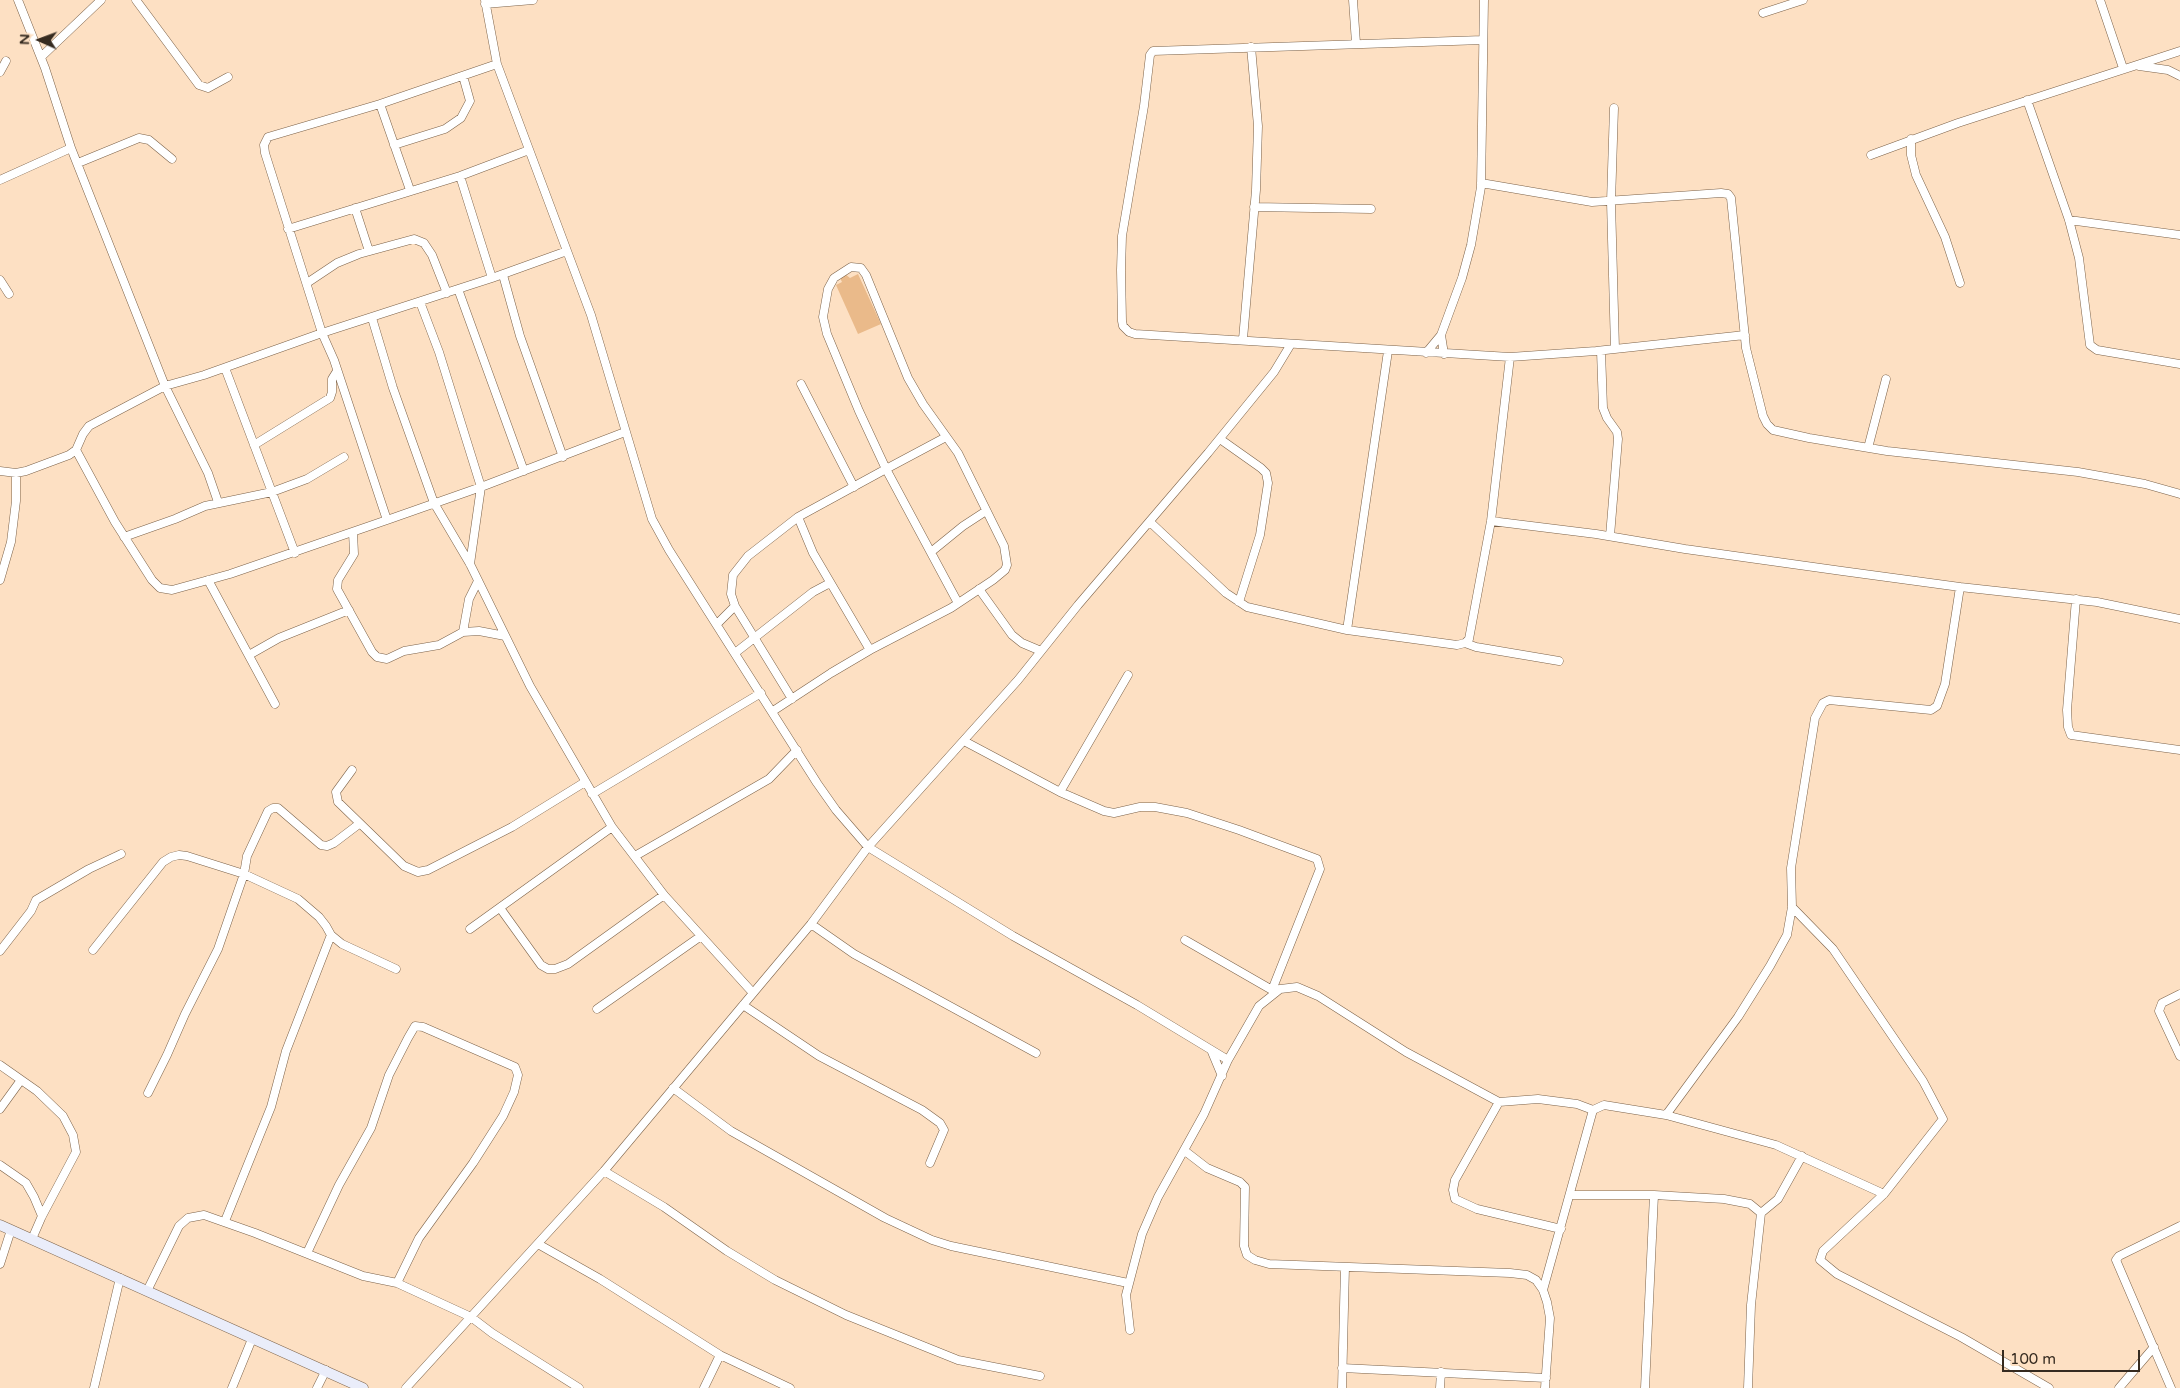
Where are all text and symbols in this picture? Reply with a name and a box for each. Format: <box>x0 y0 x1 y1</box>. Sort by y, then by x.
north arrow <box>15 15 65 65</box>
text: N <box>16 34 33 45</box>
scale bar <box>2005 1340 2142 1372</box>
text: 100 m <box>2010 1350 2056 1368</box>

